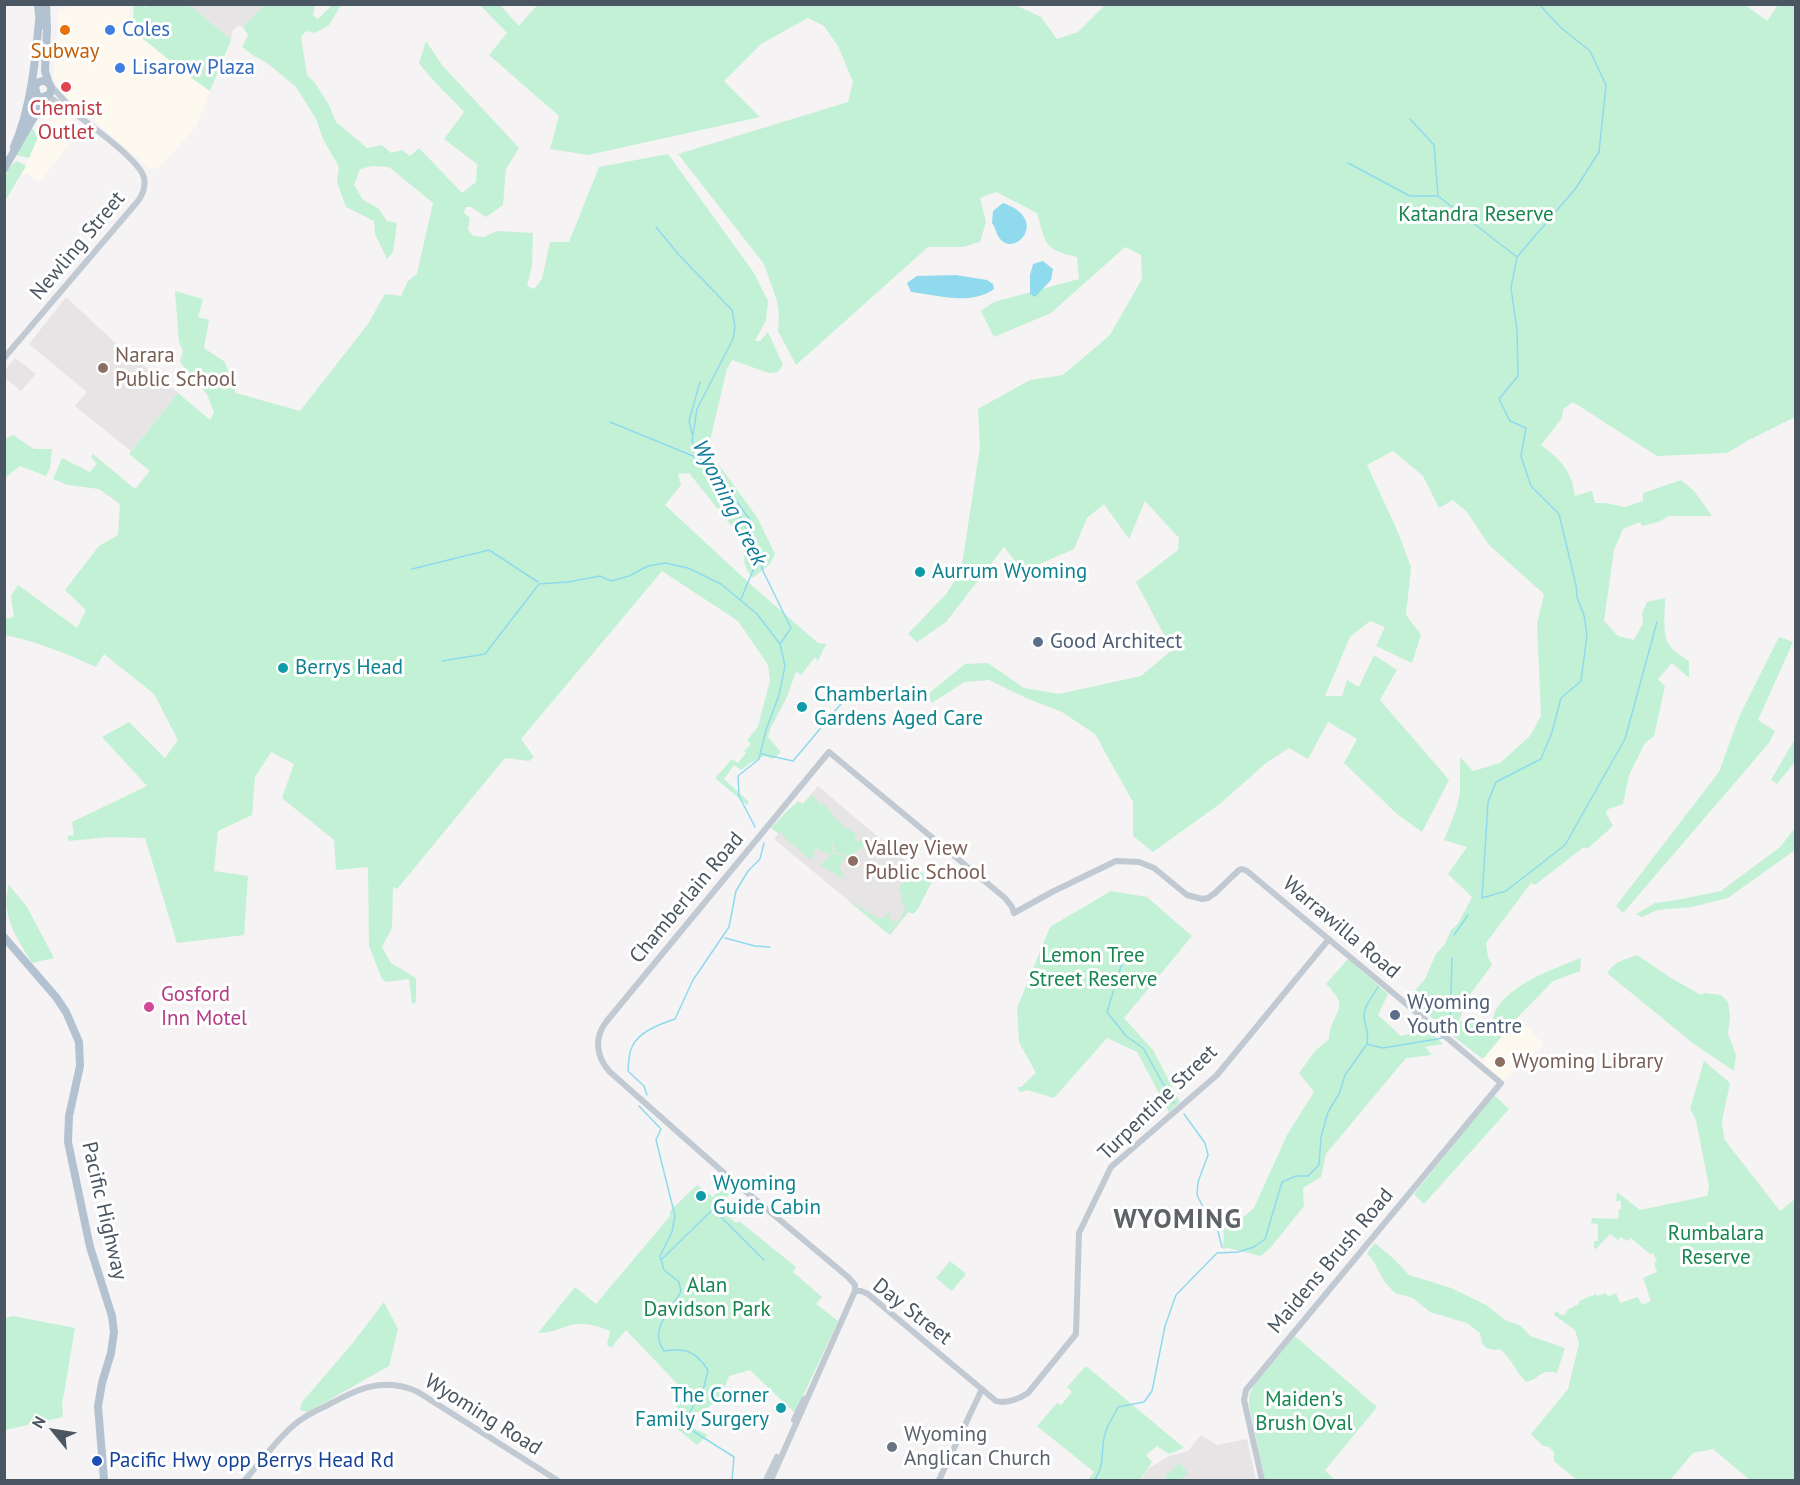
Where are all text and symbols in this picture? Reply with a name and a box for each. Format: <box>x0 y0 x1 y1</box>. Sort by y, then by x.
place label: Coles <box>122 17 170 43</box>
marker: Subway <box>58 23 72 37</box>
marker: Coles <box>103 23 117 37</box>
place label: Subway <box>30 39 100 65</box>
place label: Lisarow Plaza <box>132 55 255 81</box>
marker: Lisarow Plaza <box>113 61 127 75</box>
marker: Chemist Outlet <box>59 80 73 94</box>
place label: Chemist Outlet <box>30 96 102 146</box>
street label: Newling Street <box>25 187 131 305</box>
park label: Katandra Reserve <box>1398 202 1554 228</box>
place label: Narara Public School <box>115 343 236 393</box>
marker: Narara Public School <box>96 361 110 375</box>
water label: Wyoming Creek <box>686 436 772 570</box>
place label: Aurrum Wyoming <box>932 559 1087 585</box>
marker: Aurrum Wyoming <box>913 565 927 579</box>
place label: Good Architect <box>1050 629 1182 655</box>
marker: Good Architect <box>1031 635 1045 649</box>
place label: Berrys Head <box>295 655 403 681</box>
marker: Berrys Head <box>276 661 290 675</box>
place label: Chamberlain Gardens Aged Care <box>814 682 983 732</box>
marker: Chamberlain Gardens Aged Care <box>795 700 809 714</box>
street label: Chamberlain Road <box>625 827 749 969</box>
place label: Valley View Public School <box>865 836 986 886</box>
marker: Valley View Public School <box>846 854 860 868</box>
street label: Warrawilla Road <box>1277 872 1405 984</box>
park label: Lemon Tree Street Reserve <box>1029 943 1157 993</box>
place label: Gosford Inn Motel <box>161 982 247 1032</box>
place label: Wyoming Youth Centre <box>1407 990 1522 1040</box>
marker: Gosford Inn Motel <box>142 1000 156 1014</box>
marker: Wyoming Youth Centre <box>1388 1008 1402 1022</box>
street label: Turpentine Street <box>1093 1040 1223 1166</box>
place label: Wyoming Library <box>1512 1049 1663 1075</box>
marker: Wyoming Library <box>1493 1055 1507 1069</box>
street label: Pacific Highway <box>76 1139 132 1283</box>
place label: Wyoming Guide Cabin <box>713 1171 821 1221</box>
street label: Maidens Brush Road <box>1263 1183 1399 1339</box>
marker: Wyoming Guide Cabin <box>694 1189 708 1203</box>
district label: WYOMING <box>1114 1204 1242 1236</box>
park label: Rumbalara Reserve <box>1668 1221 1764 1271</box>
park label: Alan Davidson Park <box>643 1273 771 1323</box>
street label: Day Street <box>868 1273 956 1351</box>
street label: Wyoming Road <box>420 1369 546 1461</box>
place label: The Corner Family Surgery <box>635 1383 769 1433</box>
park label: Maiden's Brush Oval <box>1255 1387 1353 1437</box>
north arrow <box>24 1401 84 1461</box>
marker: The Corner Family Surgery <box>774 1401 788 1415</box>
text: N <box>27 1412 50 1432</box>
place label: Wyoming Anglican Church <box>904 1422 1051 1472</box>
marker: Wyoming Anglican Church <box>885 1440 899 1454</box>
place label: Pacific Hwy opp Berrys Head Rd <box>109 1448 394 1474</box>
marker: Pacific Hwy opp Berrys Head Rd <box>90 1454 104 1468</box>

